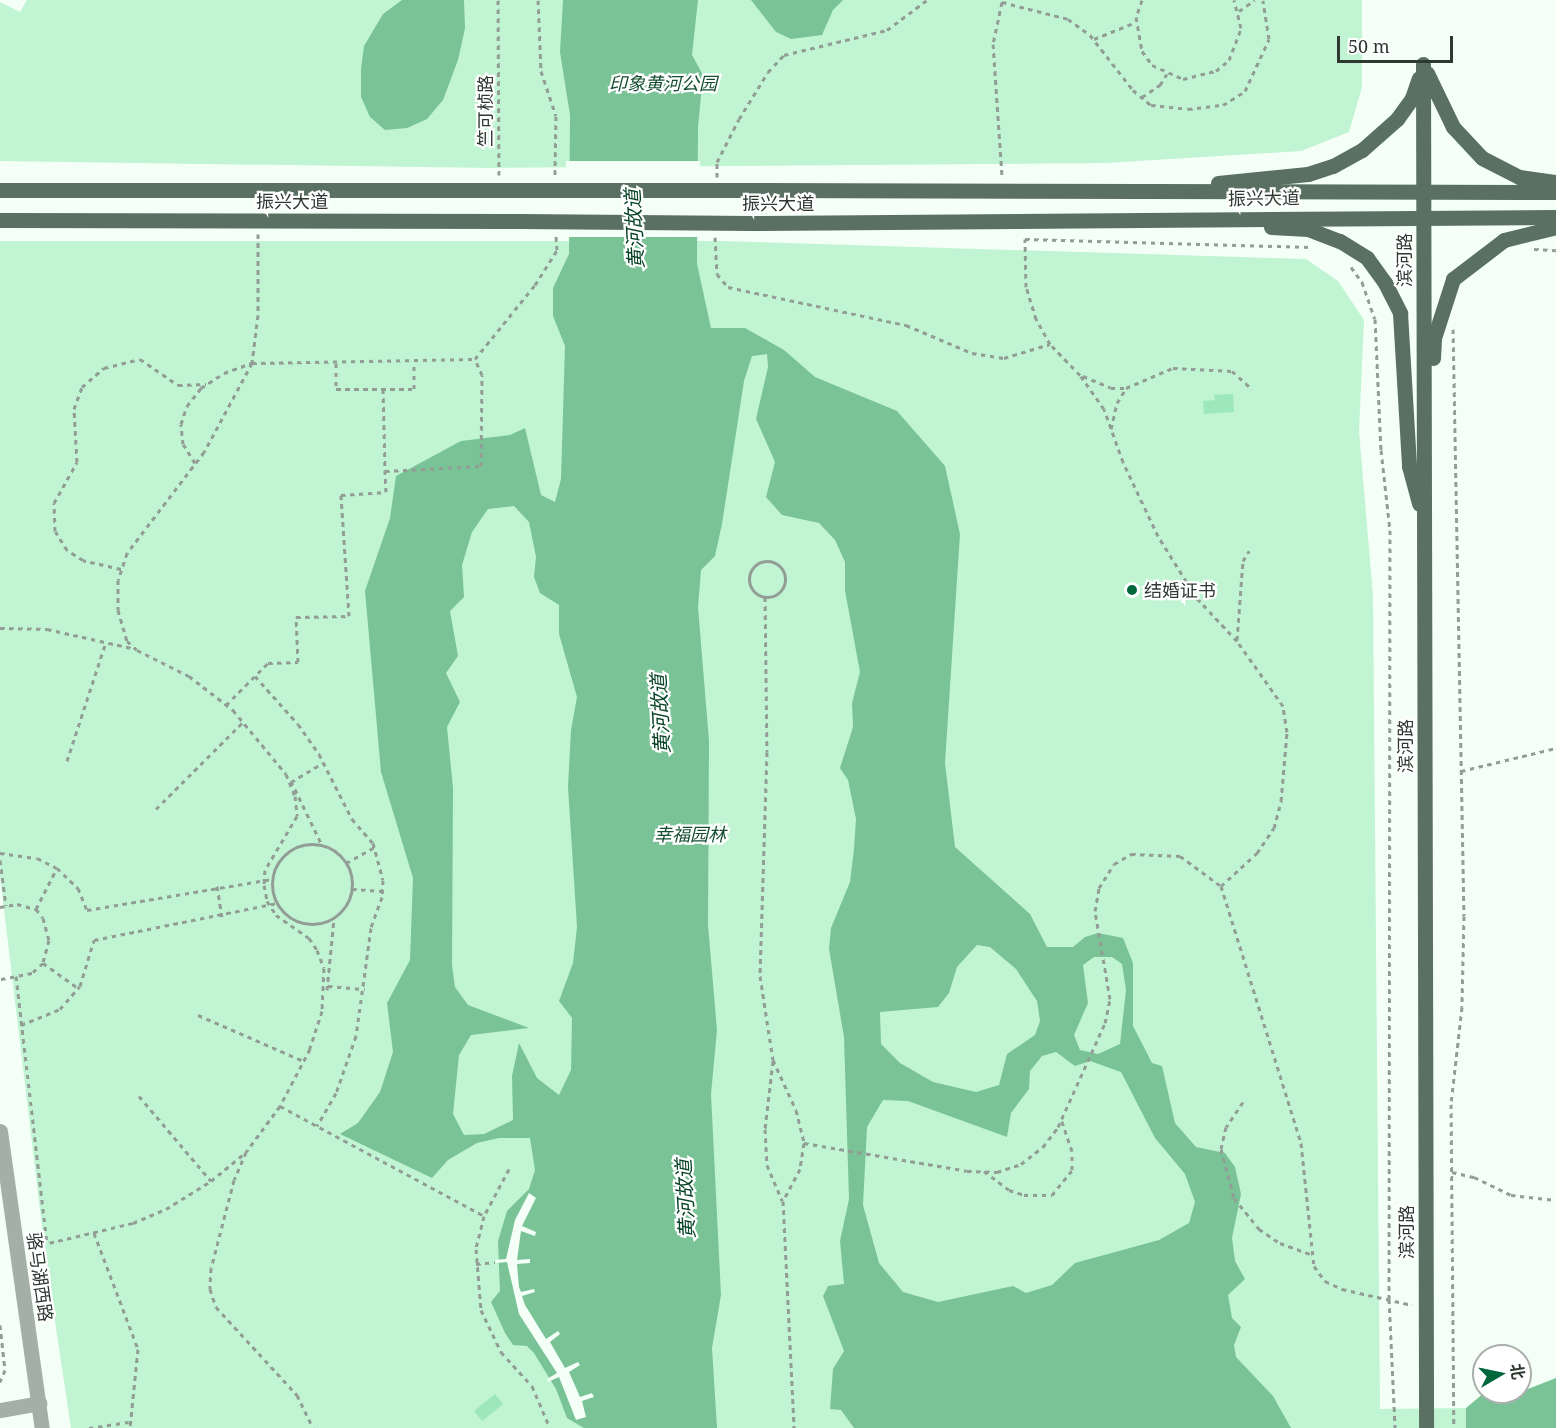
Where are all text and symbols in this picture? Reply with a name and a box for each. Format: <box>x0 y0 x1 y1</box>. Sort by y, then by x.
scale bar <box>1340 24 1456 62</box>
text: 50 m <box>1348 34 1390 58</box>
park label: 印象黄河公园 <box>609 72 717 94</box>
street label: 竺可桢路 <box>474 75 496 147</box>
street label: 振兴大道 <box>1228 187 1300 209</box>
water label: 黄河故道 <box>620 188 648 270</box>
street label: 振兴大道 <box>256 190 328 212</box>
street label: 振兴大道 <box>742 192 814 214</box>
street label: 滨河路 <box>1393 233 1415 287</box>
place label: 结婚证书 <box>1144 579 1216 601</box>
marker: 结婚证书 <box>1125 583 1139 597</box>
water label: 黄河故道 <box>646 673 674 755</box>
street label: 滨河路 <box>1394 719 1416 773</box>
park label: 幸福园林 <box>654 823 726 845</box>
water label: 黄河故道 <box>671 1158 699 1240</box>
street label: 滨河路 <box>1395 1205 1417 1259</box>
street label: 骆马湖西路 <box>23 1231 57 1323</box>
north arrow <box>1472 1344 1532 1404</box>
text: 北 <box>1506 1362 1530 1381</box>

